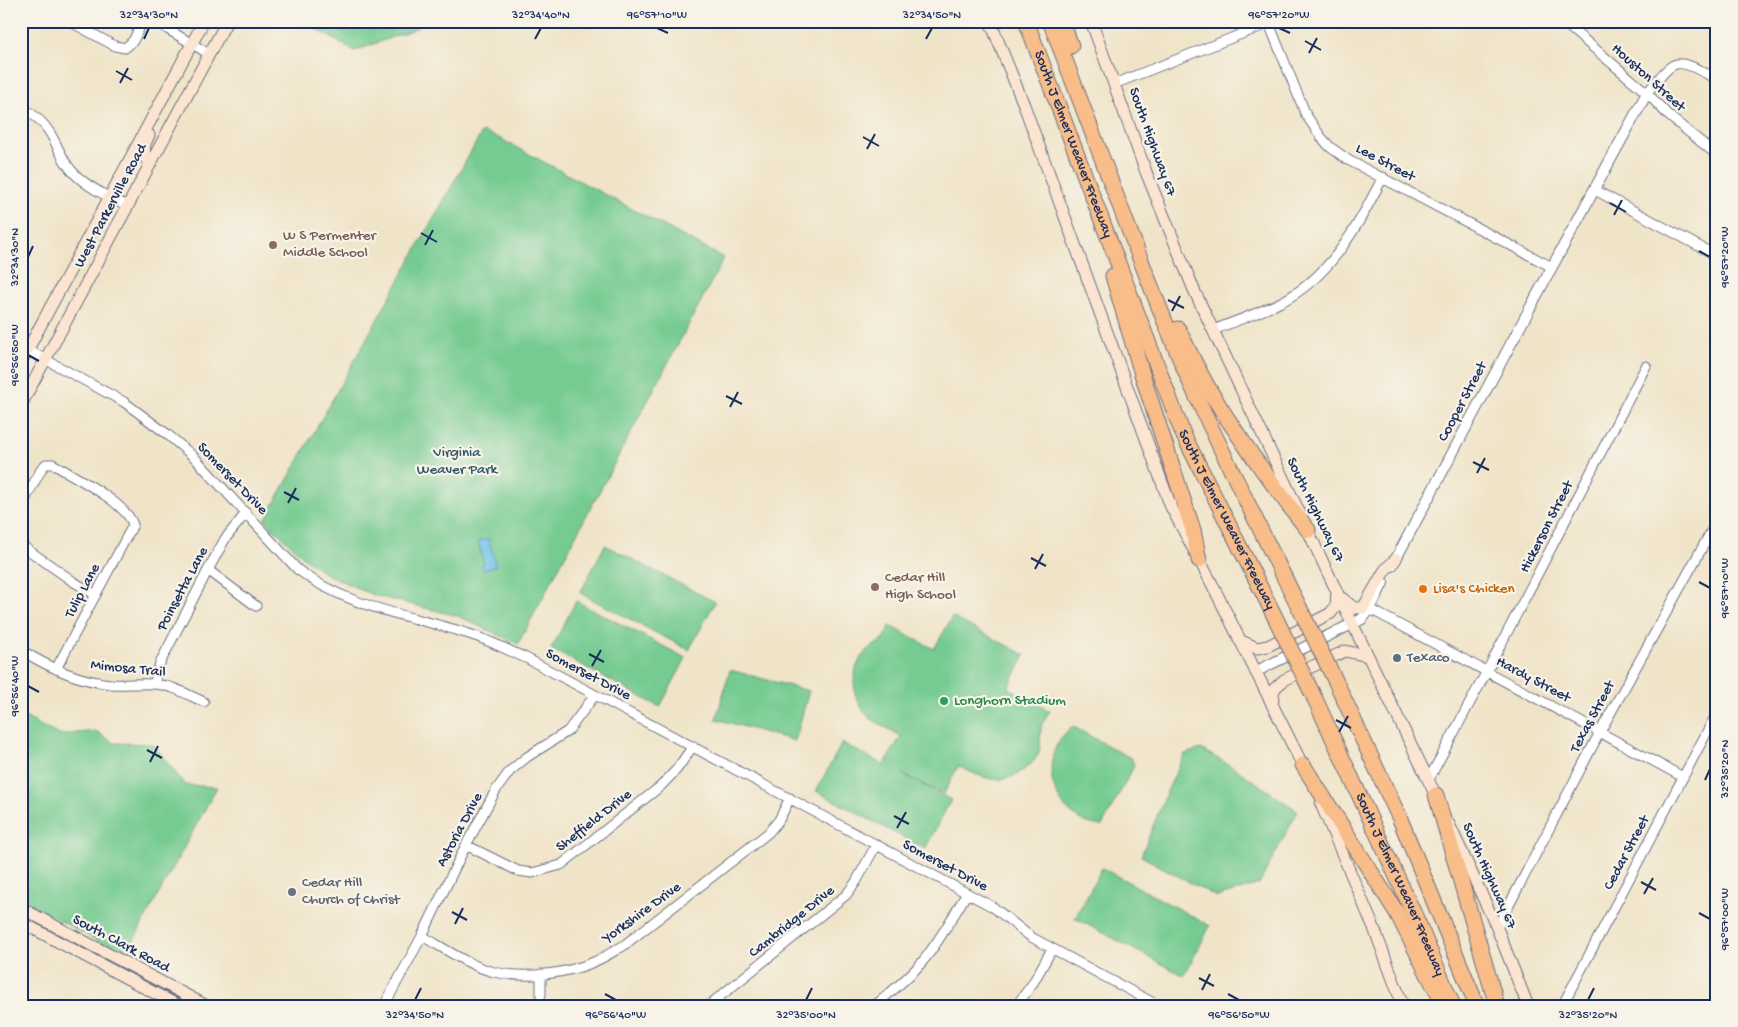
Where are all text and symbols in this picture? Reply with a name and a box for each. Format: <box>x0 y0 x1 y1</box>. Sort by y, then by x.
text: 32°34'30"N <box>119 9 178 23</box>
text: 32°34'40"N <box>511 9 570 23</box>
text: 96°57'10"W <box>626 9 687 23</box>
text: 32°34'50"N <box>902 9 961 23</box>
text: 96°57'20"W <box>1248 9 1309 23</box>
street label: Houston Street <box>1607 40 1690 117</box>
street label: South J Elmer Weaver Freeway <box>1029 48 1117 241</box>
street label: South Highway 67 <box>1124 85 1180 200</box>
street label: West Parkerville Road <box>71 140 152 271</box>
street label: Lee Street <box>1352 140 1419 187</box>
place label: W S Permenter Middle School <box>283 227 378 262</box>
text: 96°57'20"W <box>1719 227 1733 288</box>
text: 32°34'30"N <box>9 228 23 287</box>
marker: W S Permenter Middle School <box>267 239 279 251</box>
text: 96°56'50"W <box>9 324 23 387</box>
street label: Cooper Street <box>1434 357 1492 445</box>
street label: South J Elmer Weaver Freeway <box>1173 427 1279 613</box>
street label: Somerset Drive <box>193 439 271 519</box>
park label: Virginia Weaver Park <box>417 444 499 479</box>
street label: South Highway 67 <box>1282 455 1349 566</box>
street label: Hickerson Street <box>1516 476 1579 576</box>
street label: Poinsetta Lane <box>153 544 213 635</box>
text: 96°57'10"W <box>1719 558 1733 619</box>
street label: Tulip Lane <box>61 561 105 622</box>
place label: Cedar Hill High School <box>885 569 956 604</box>
place label: Lisa's Chicken <box>1433 580 1515 598</box>
marker: Cedar Hill High School <box>869 581 881 593</box>
marker: Lisa's Chicken <box>1417 583 1429 595</box>
street label: Somerset Drive <box>542 645 634 705</box>
place label: Texaco <box>1406 649 1450 667</box>
marker: Texaco <box>1391 652 1403 664</box>
street label: Hardy Street <box>1493 653 1575 708</box>
text: 96°56'40"W <box>9 656 23 717</box>
street label: Mimosa Trail <box>90 656 166 682</box>
street label: Texas Street <box>1566 676 1620 757</box>
place label: Longhorn Stadium <box>954 692 1066 710</box>
marker: Longhorn Stadium <box>938 695 950 707</box>
text: 32°35'20"N <box>1719 740 1733 799</box>
street label: Sheffield Drive <box>552 786 636 856</box>
street label: Astoria Drive <box>433 790 487 870</box>
street label: South J Elmer Weaver Freeway <box>1351 790 1449 980</box>
street label: Cedar Street <box>1600 811 1655 893</box>
street label: South Highway 67 <box>1458 820 1521 933</box>
street label: Somerset Drive <box>899 836 991 896</box>
place label: Cedar Hill Church of Christ <box>302 874 401 909</box>
street label: Yorkshire Drive <box>598 878 685 949</box>
street label: Cambridge Drive <box>746 882 839 962</box>
marker: Cedar Hill Church of Christ <box>286 886 298 898</box>
text: 96°57'00"W <box>1719 888 1733 951</box>
street label: South Clark Road <box>69 911 174 978</box>
text: 32°34'50"N <box>385 1009 444 1023</box>
text: 96°56'40"W <box>585 1009 646 1023</box>
text: 32°35'00"N <box>775 1009 836 1023</box>
text: 96°56'50"W <box>1207 1009 1270 1023</box>
text: 32°35'20"N <box>1558 1009 1617 1023</box>

